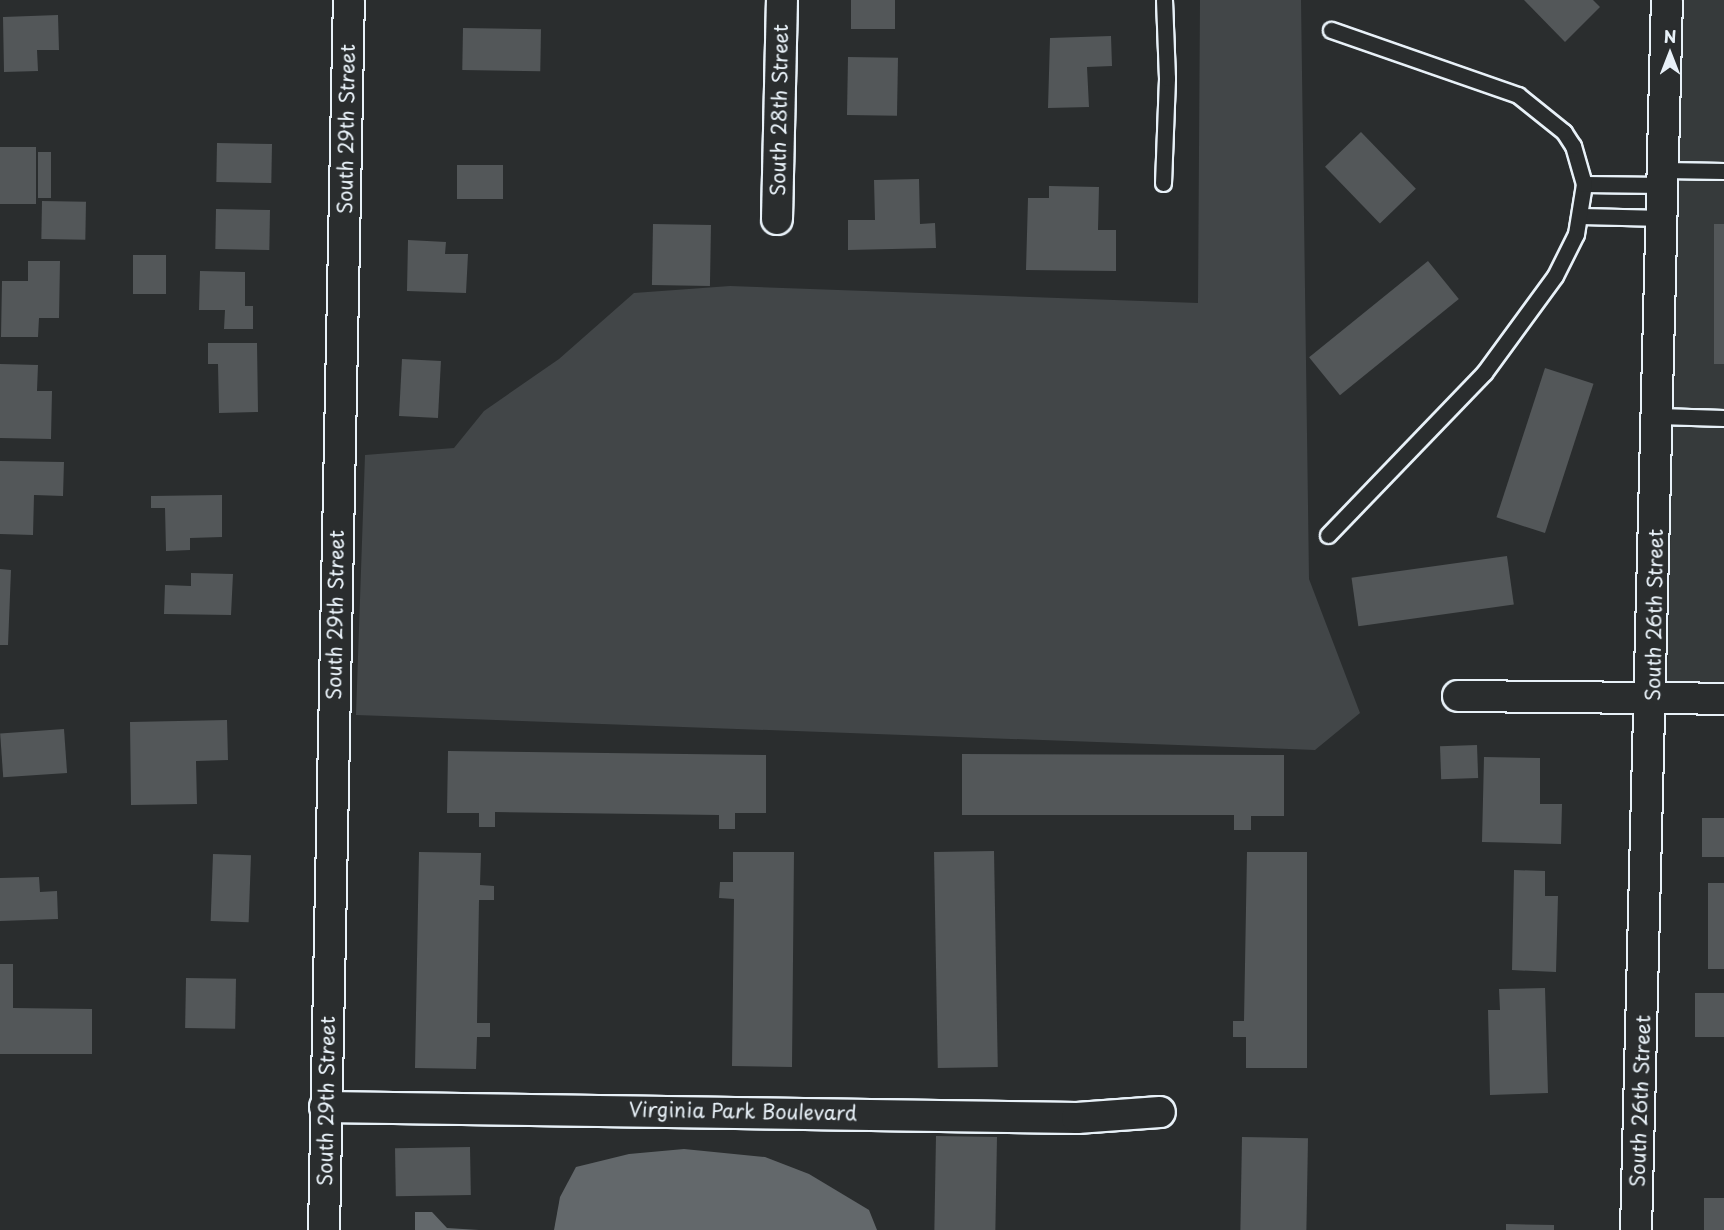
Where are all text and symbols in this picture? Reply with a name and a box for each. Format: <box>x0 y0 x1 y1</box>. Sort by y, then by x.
street label: South 28th Street <box>765 23 793 197</box>
north arrow <box>1640 24 1700 84</box>
text: N <box>1664 24 1676 48</box>
street label: South 29th Street <box>333 43 359 215</box>
street label: South 26th Street <box>1640 528 1668 702</box>
street label: South 29th Street <box>322 529 348 701</box>
street label: South 26th Street <box>1625 1014 1655 1188</box>
street label: South 29th Street <box>313 1015 339 1187</box>
street label: Virginia Park Boulevard <box>629 1097 857 1125</box>

